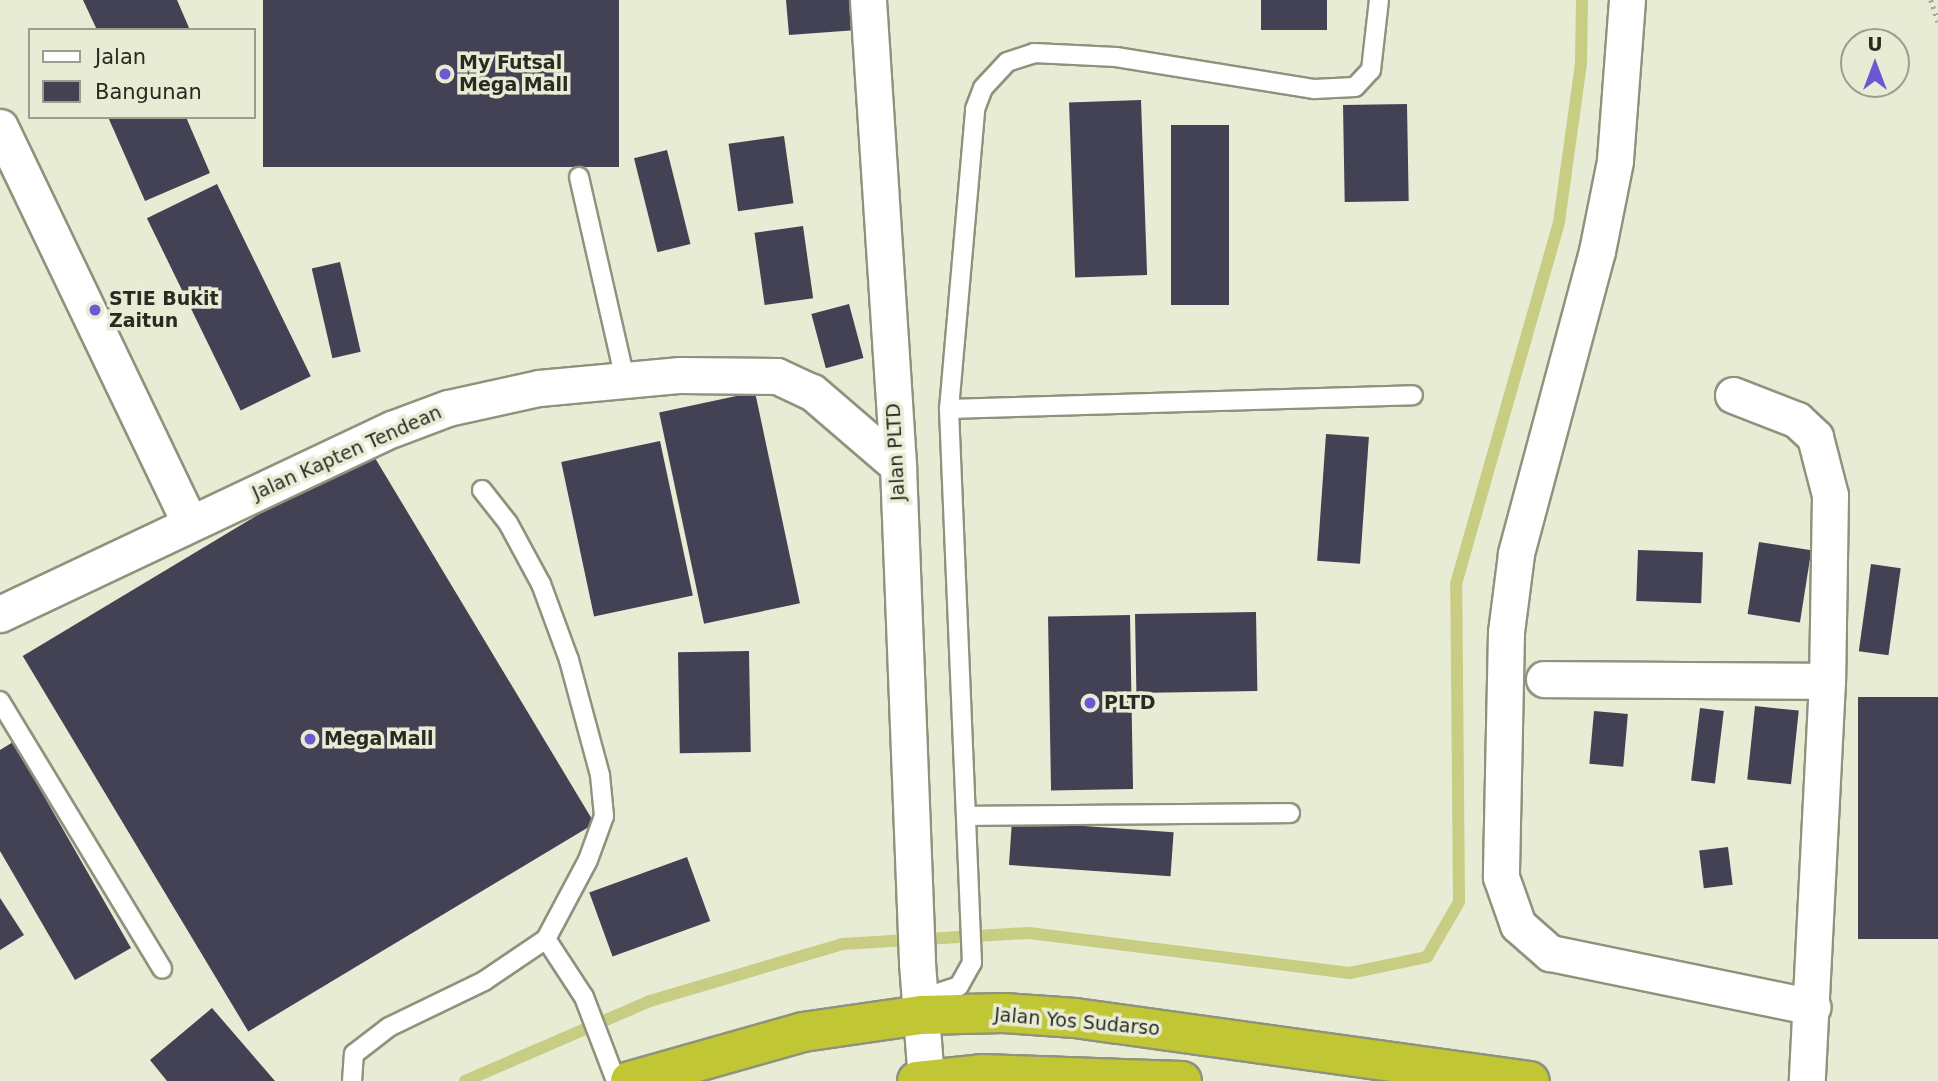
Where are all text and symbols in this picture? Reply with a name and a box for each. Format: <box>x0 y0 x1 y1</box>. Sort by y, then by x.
legend <box>28 28 256 119</box>
north arrow <box>1840 28 1910 98</box>
text: U <box>1867 33 1883 55</box>
text: Jalan <box>95 45 146 69</box>
place label: My Futsal Mega Mall <box>459 52 569 96</box>
marker: My Futsal Mega Mall <box>437 66 453 82</box>
text: Bangunan <box>95 80 202 104</box>
place label: STIE Bukit Zaitun <box>109 288 219 332</box>
marker: STIE Bukit Zaitun <box>87 302 103 318</box>
street label: Jalan Kapten Tendean <box>249 401 445 505</box>
street label: Jalan PLTD <box>882 403 910 501</box>
place label: PLTD <box>1104 692 1156 714</box>
marker: PLTD <box>1082 695 1098 711</box>
place label: Mega Mall <box>324 728 434 750</box>
marker: Mega Mall <box>302 731 318 747</box>
street label: Jalan Yos Sudarso <box>993 1003 1161 1041</box>

